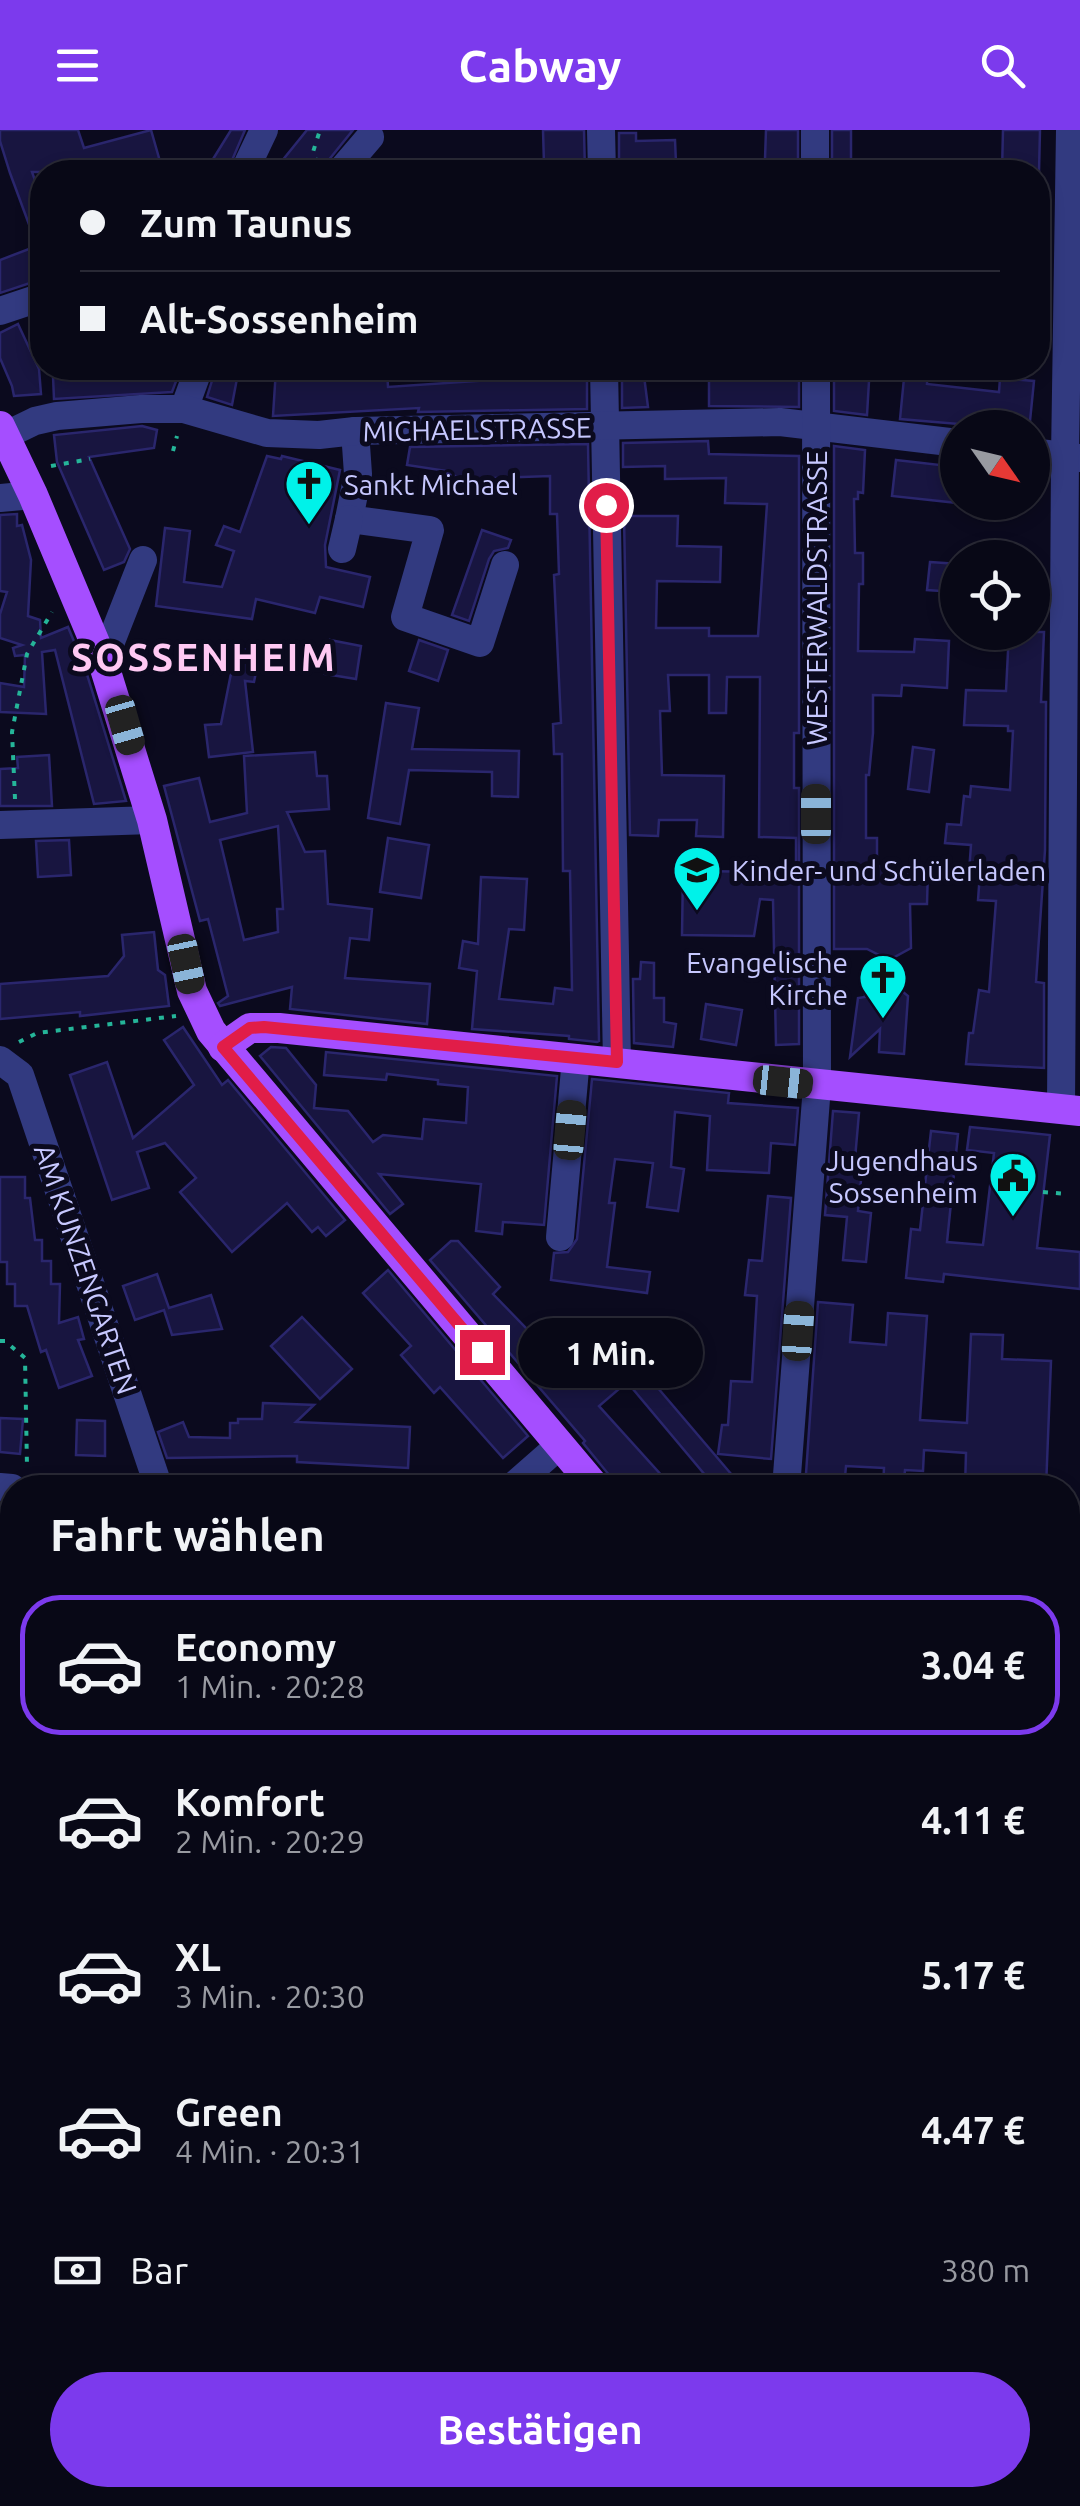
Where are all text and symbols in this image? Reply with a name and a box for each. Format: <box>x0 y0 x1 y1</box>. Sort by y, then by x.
icon: menu <box>50 38 105 93</box>
icon: search <box>975 38 1030 93</box>
text: Cabway <box>459 40 621 91</box>
text: Zum Taunus <box>140 202 352 244</box>
text: Alt-Sossenheim <box>140 298 418 340</box>
north arrow <box>940 410 1050 520</box>
map controls <box>940 410 1050 650</box>
street label: MICHAELSTRASSE <box>362 412 592 446</box>
street label: WESTERWALDSTRASSE <box>801 451 832 745</box>
church icon: Sankt Michael <box>283 458 335 526</box>
place label: Sankt Michael <box>344 469 518 500</box>
route start <box>584 483 629 528</box>
button: locate <box>940 540 1050 650</box>
district label: SOSSENHEIM <box>71 636 337 678</box>
car <box>102 692 148 758</box>
car <box>801 784 831 844</box>
school or university icon: Kinder- und Schülerladen <box>671 844 723 912</box>
place label: Kinder- und Schülerladen <box>732 855 1046 886</box>
car <box>165 932 207 996</box>
place label: Evangelische Kirche <box>686 947 848 1010</box>
church icon: Evangelische Kirche <box>857 952 909 1020</box>
car <box>752 1064 814 1100</box>
car <box>552 1099 588 1161</box>
street label: AM KUNZENGARTEN <box>29 1140 143 1398</box>
place label: Jugendhaus Sossenheim <box>826 1145 978 1208</box>
public building icon: Jugendhaus Sossenheim <box>987 1150 1039 1218</box>
car <box>781 1300 815 1362</box>
callout: 1 Min. <box>517 1317 702 1387</box>
route end <box>460 1330 505 1375</box>
text: 1 Min. <box>566 1335 655 1371</box>
text: Fahrt wählen <box>50 1509 325 1560</box>
icon: car <box>55 1620 145 1710</box>
text: Economy <box>175 1626 336 1668</box>
text: 3.04 € <box>921 1644 1025 1686</box>
text: 1 Min. · 20:28 <box>175 1668 365 1704</box>
icon: car <box>55 1775 145 1865</box>
text: Komfort <box>175 1781 325 1823</box>
text: 4.11 € <box>921 1799 1025 1841</box>
text: 2 Min. · 20:29 <box>175 1823 365 1859</box>
icon: car <box>55 1930 145 2020</box>
text: XL <box>175 1936 221 1978</box>
text: 5.17 € <box>921 1954 1025 1996</box>
text: 3 Min. · 20:30 <box>175 1978 365 2014</box>
icon: car <box>55 2085 145 2175</box>
text: Green <box>175 2091 283 2133</box>
text: 4.47 € <box>921 2109 1025 2151</box>
text: 4 Min. · 20:31 <box>175 2133 365 2169</box>
icon: cash <box>50 2243 105 2298</box>
text: Bar <box>130 2249 188 2291</box>
text: 380 m <box>941 2252 1030 2288</box>
button: Bestätigen <box>50 2372 1030 2487</box>

